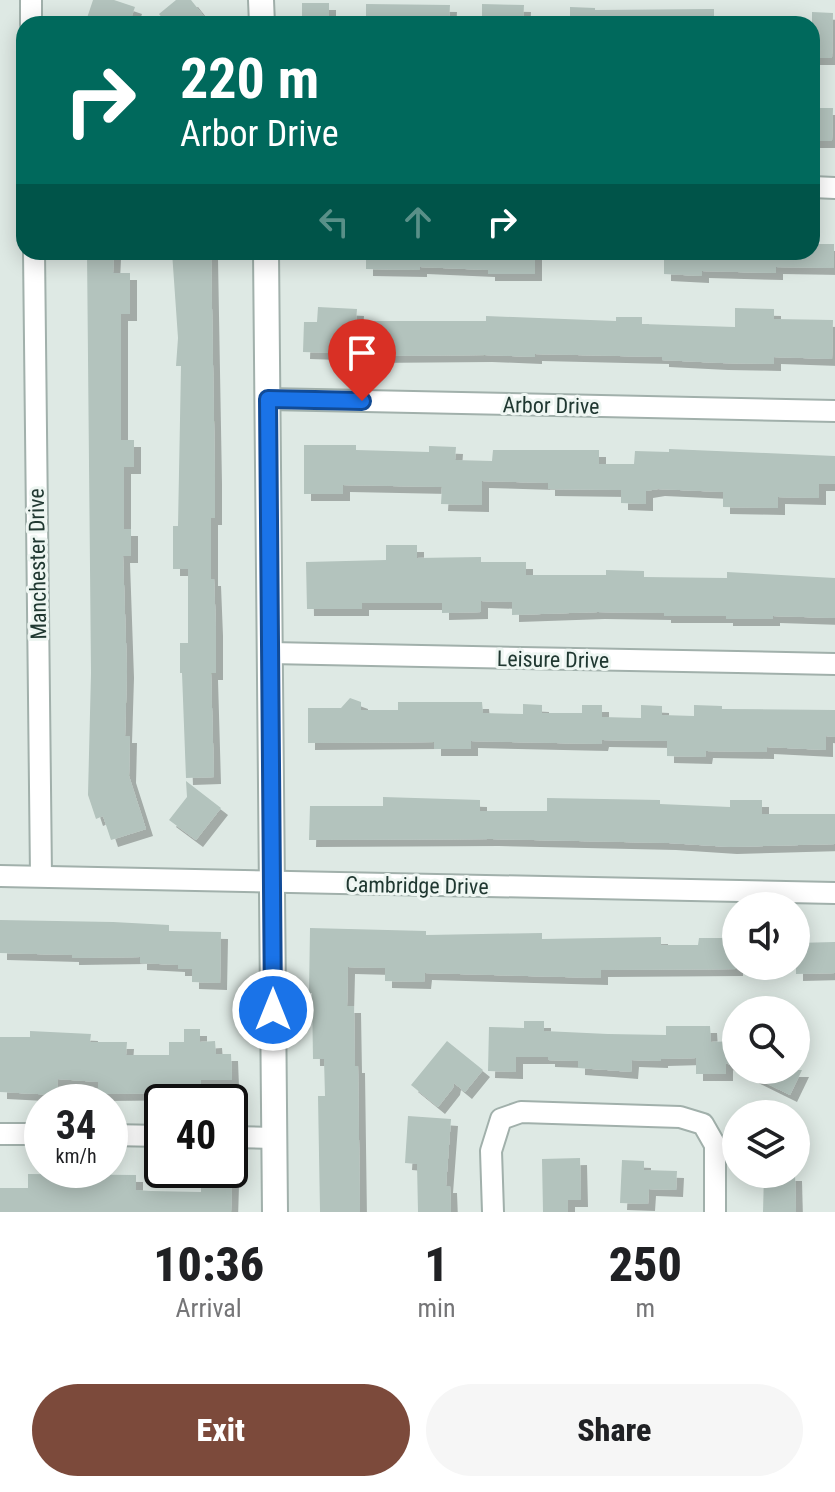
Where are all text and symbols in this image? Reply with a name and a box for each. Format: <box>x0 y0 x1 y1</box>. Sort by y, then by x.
text: 220 m <box>180 46 319 112</box>
icon: right <box>48 48 152 152</box>
text: Arbor Drive <box>180 113 339 155</box>
icon: left <box>312 200 356 244</box>
icon: ahead <box>396 200 440 244</box>
icon: right <box>480 200 524 244</box>
pin <box>328 319 396 401</box>
icon: arrive <box>340 331 384 375</box>
street label: Arbor Drive <box>502 392 600 419</box>
street label: Manchester Drive <box>24 488 51 640</box>
street label: Leisure Drive <box>497 646 609 673</box>
street label: Cambridge Drive <box>345 872 489 899</box>
map controls <box>722 892 810 1188</box>
button: sound <box>722 892 810 980</box>
position arrow <box>231 968 315 1052</box>
button: search <box>722 996 810 1084</box>
speed limit sign: 40 <box>144 1084 248 1188</box>
button: layers <box>722 1100 810 1188</box>
text: 34 <box>56 1102 96 1149</box>
text: km/h <box>55 1144 97 1168</box>
text: 10:36 <box>153 1236 264 1293</box>
text: 1 <box>424 1236 449 1293</box>
text: 250 <box>609 1236 682 1293</box>
text: Arrival <box>176 1293 242 1323</box>
text: min <box>417 1293 456 1323</box>
text: m <box>635 1293 655 1323</box>
button: Exit <box>32 1384 410 1476</box>
button: Share <box>426 1384 803 1476</box>

